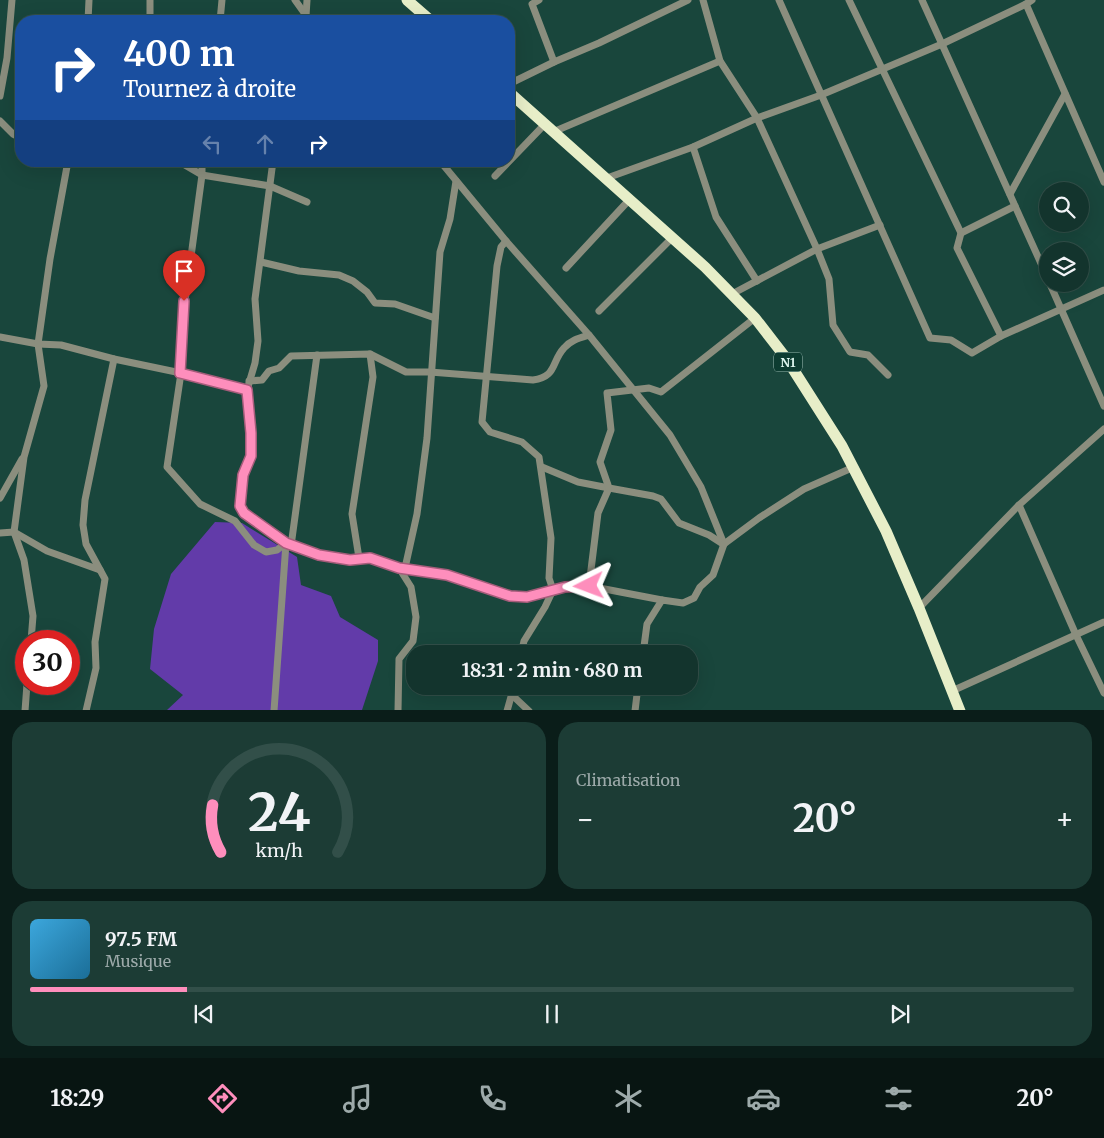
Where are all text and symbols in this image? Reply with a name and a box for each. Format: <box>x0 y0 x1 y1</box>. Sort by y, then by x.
text: 400 m <box>123 32 235 76</box>
icon: right <box>40 35 105 100</box>
text: Tournez à droite <box>123 75 296 103</box>
icon: left <box>198 130 226 158</box>
icon: ahead <box>251 130 279 158</box>
icon: right <box>304 130 332 158</box>
map controls <box>1039 182 1089 292</box>
button: search <box>1039 182 1089 232</box>
button: layers <box>1039 242 1089 292</box>
pin <box>163 250 205 301</box>
icon: arrive <box>170 257 198 285</box>
road number: N1 <box>774 352 802 372</box>
position arrow <box>562 559 614 611</box>
speed limit sign: 30 <box>15 630 80 695</box>
text: 18:31 · 2 min · 680 m <box>462 658 642 682</box>
text: Climatisation <box>576 770 680 790</box>
text: 24 <box>248 780 310 845</box>
text: 20° <box>793 795 857 842</box>
text: − <box>576 801 595 837</box>
text: + <box>1055 801 1074 837</box>
text: km/h <box>255 839 303 862</box>
text: 97.5 FM <box>105 927 177 951</box>
text: Musique <box>105 951 171 971</box>
icon: previous <box>190 1000 218 1028</box>
icon: pause <box>538 1000 566 1028</box>
icon: next <box>886 1000 914 1028</box>
icon: directions <box>205 1081 240 1116</box>
icon: music <box>340 1081 375 1116</box>
icon: phone <box>475 1081 510 1116</box>
icon: climate <box>611 1081 646 1116</box>
icon: car <box>746 1081 781 1116</box>
icon: filters <box>881 1081 916 1116</box>
text: 18:29 <box>50 1084 104 1112</box>
text: 20° <box>1017 1084 1054 1112</box>

